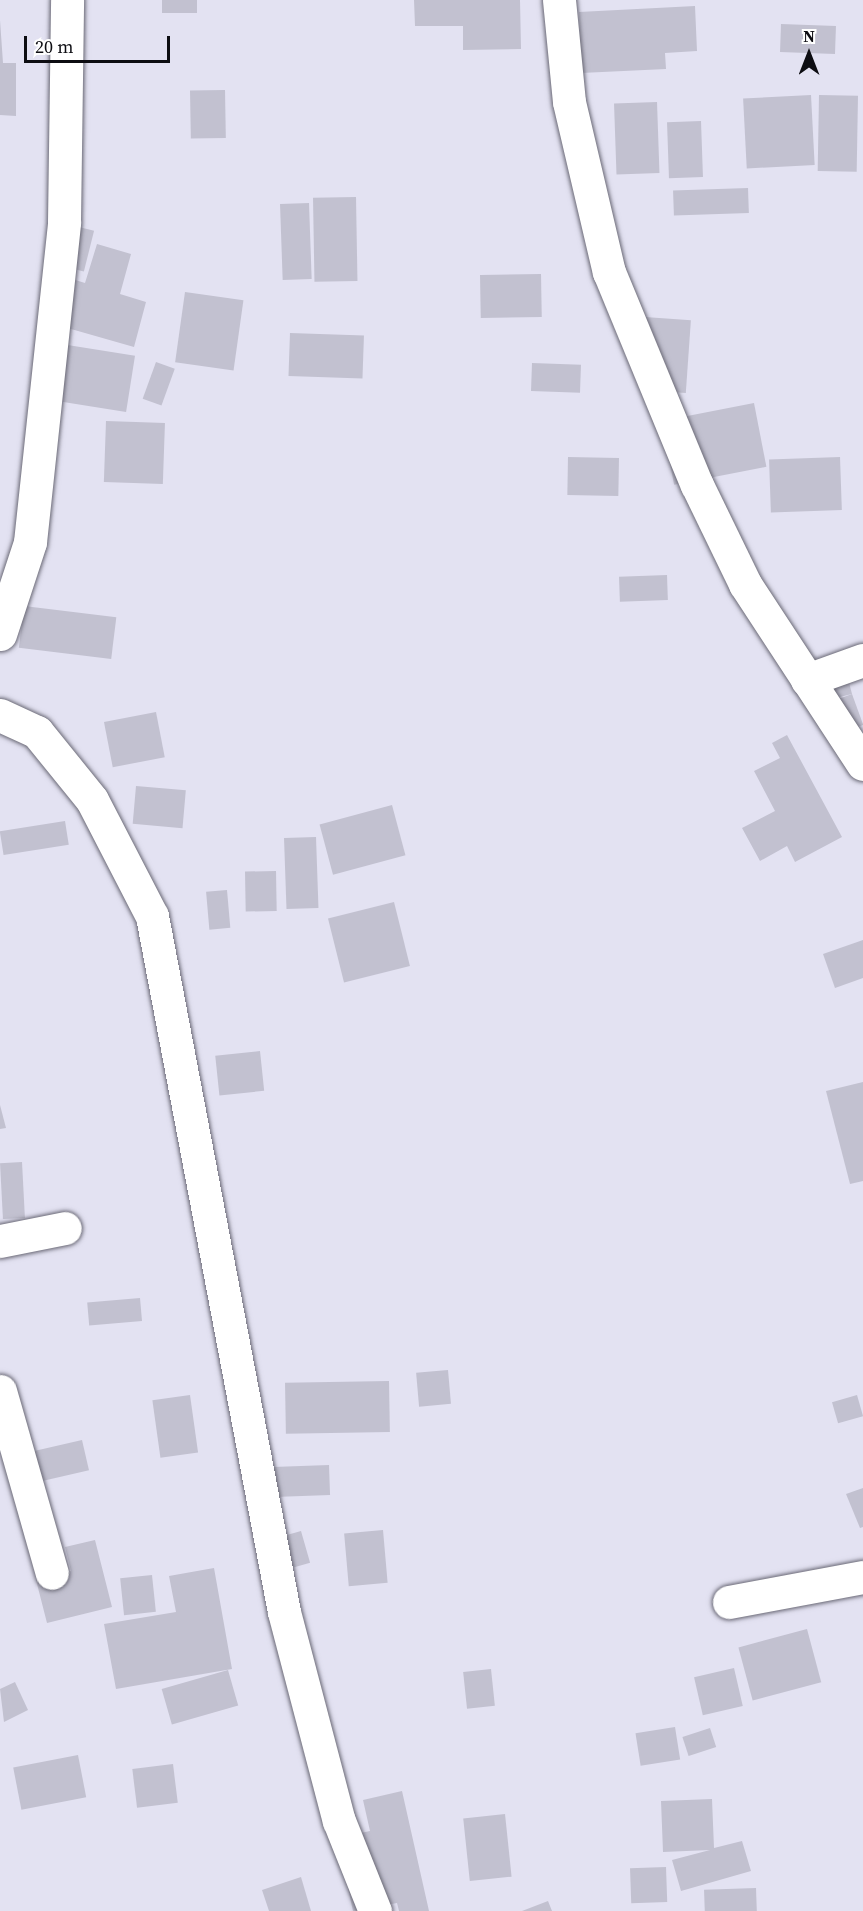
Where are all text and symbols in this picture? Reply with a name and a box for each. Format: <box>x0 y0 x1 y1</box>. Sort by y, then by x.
scale bar <box>27 24 172 62</box>
north arrow <box>779 24 839 84</box>
text: N <box>803 25 815 47</box>
text: 20 m <box>35 34 73 59</box>

